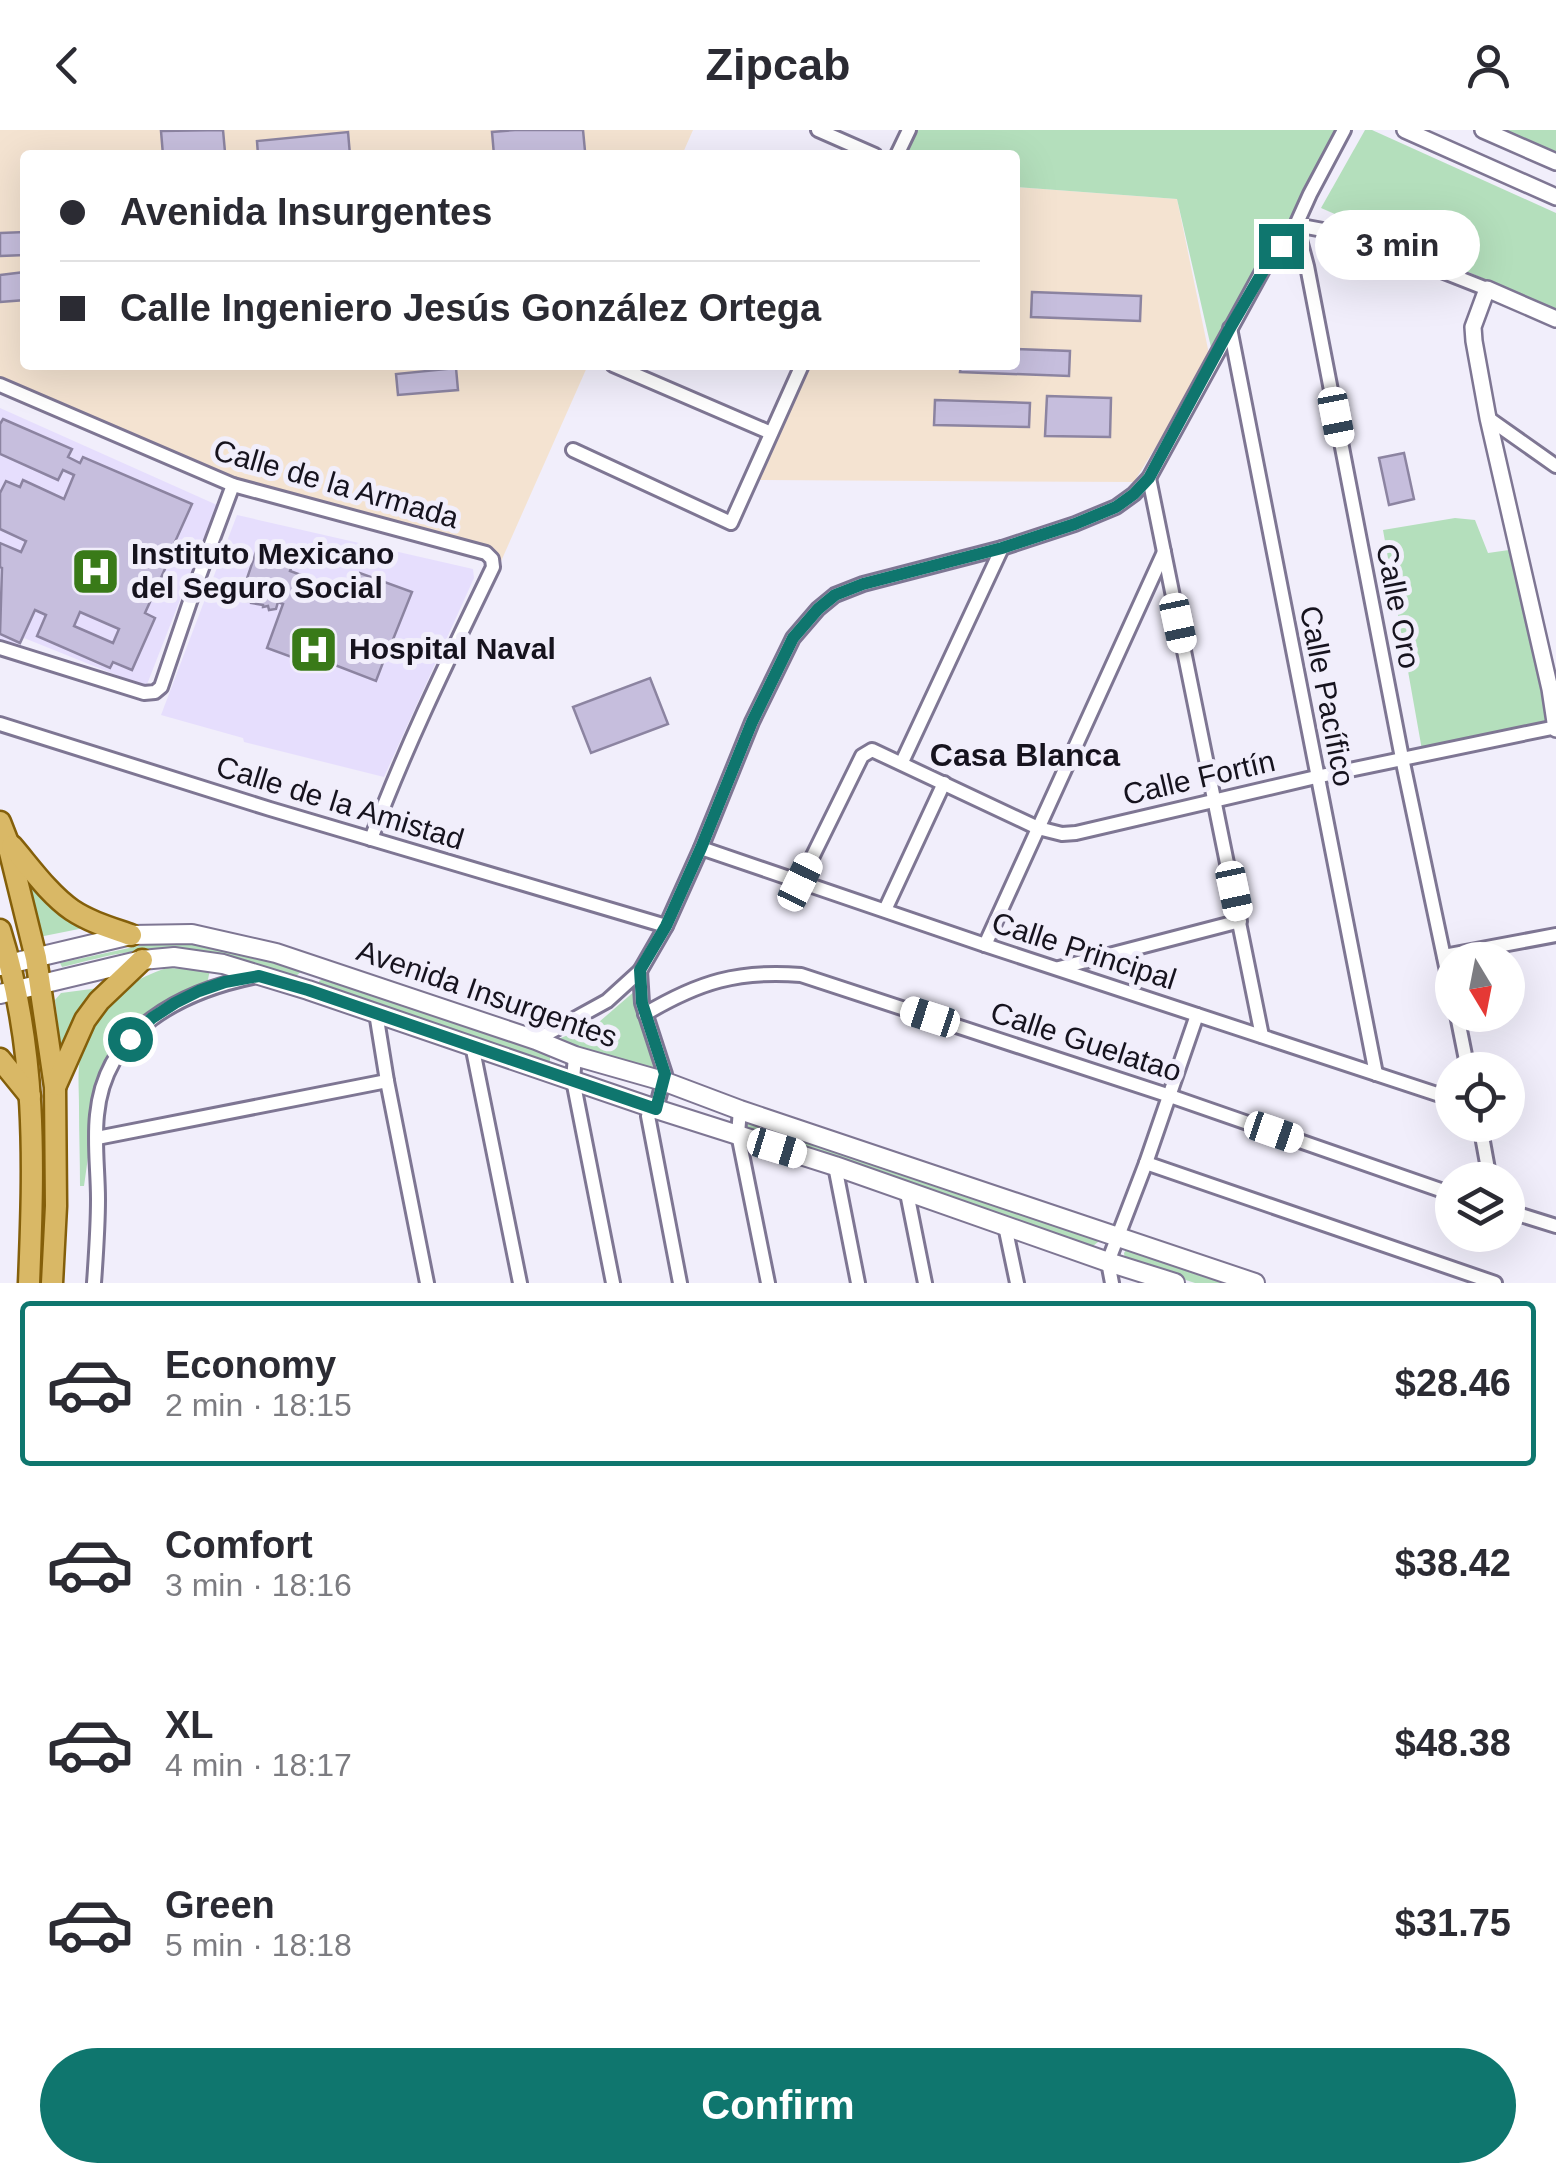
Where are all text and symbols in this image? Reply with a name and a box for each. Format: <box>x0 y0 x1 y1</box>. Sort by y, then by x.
icon: back <box>40 38 95 93</box>
icon: person <box>1461 38 1516 93</box>
text: Zipcab <box>705 39 851 90</box>
text: Avenida Insurgentes <box>120 191 492 233</box>
callout: 3 min <box>1316 211 1481 281</box>
route end <box>1259 224 1304 269</box>
text: 3 min <box>1356 227 1439 263</box>
text: Calle Ingeniero Jesús González Ortega <box>120 287 821 329</box>
car <box>1316 385 1356 449</box>
street label: Calle de la Armada <box>210 433 463 534</box>
place label: Instituto Mexicano del Seguro Social <box>131 537 394 604</box>
street label: Calle Oro <box>1370 541 1427 671</box>
hospital icon: Instituto Mexicano del Seguro Social <box>70 545 122 597</box>
car <box>1157 591 1199 655</box>
street label: Calle Pacífico <box>1294 603 1361 789</box>
hospital icon: Hospital Naval <box>288 623 340 675</box>
place label: Hospital Naval <box>349 632 556 665</box>
district label: Casa Blanca <box>930 737 1120 773</box>
street label: Calle Fortín <box>1120 744 1278 811</box>
street label: Calle de la Amistad <box>213 749 468 856</box>
car <box>773 848 827 916</box>
car <box>1213 859 1255 923</box>
street label: Calle Principal <box>988 905 1180 996</box>
street label: Avenida Insurgentes <box>353 933 622 1054</box>
north arrow <box>1435 942 1525 1032</box>
map controls <box>1435 942 1525 1252</box>
car <box>897 993 963 1041</box>
street label: Calle Guelatao <box>987 995 1186 1088</box>
route start <box>108 1017 153 1062</box>
button: locate <box>1435 1052 1525 1142</box>
car <box>1241 1108 1307 1156</box>
car <box>744 1125 810 1171</box>
button: layers <box>1435 1162 1525 1252</box>
icon: car <box>45 1339 135 1429</box>
text: Economy <box>165 1344 336 1386</box>
text: $28.46 <box>1395 1362 1511 1404</box>
text: 2 min · 18:15 <box>165 1387 352 1423</box>
icon: car <box>45 1519 135 1609</box>
text: Comfort <box>165 1524 313 1566</box>
text: $38.42 <box>1395 1542 1511 1584</box>
text: 3 min · 18:16 <box>165 1567 352 1603</box>
icon: car <box>45 1699 135 1789</box>
text: XL <box>165 1704 214 1746</box>
text: $48.38 <box>1395 1722 1511 1764</box>
text: 4 min · 18:17 <box>165 1747 352 1783</box>
icon: car <box>45 1879 135 1969</box>
text: Green <box>165 1884 275 1926</box>
text: $31.75 <box>1395 1902 1511 1944</box>
text: 5 min · 18:18 <box>165 1927 352 1963</box>
button: Confirm <box>40 2048 1516 2163</box>

